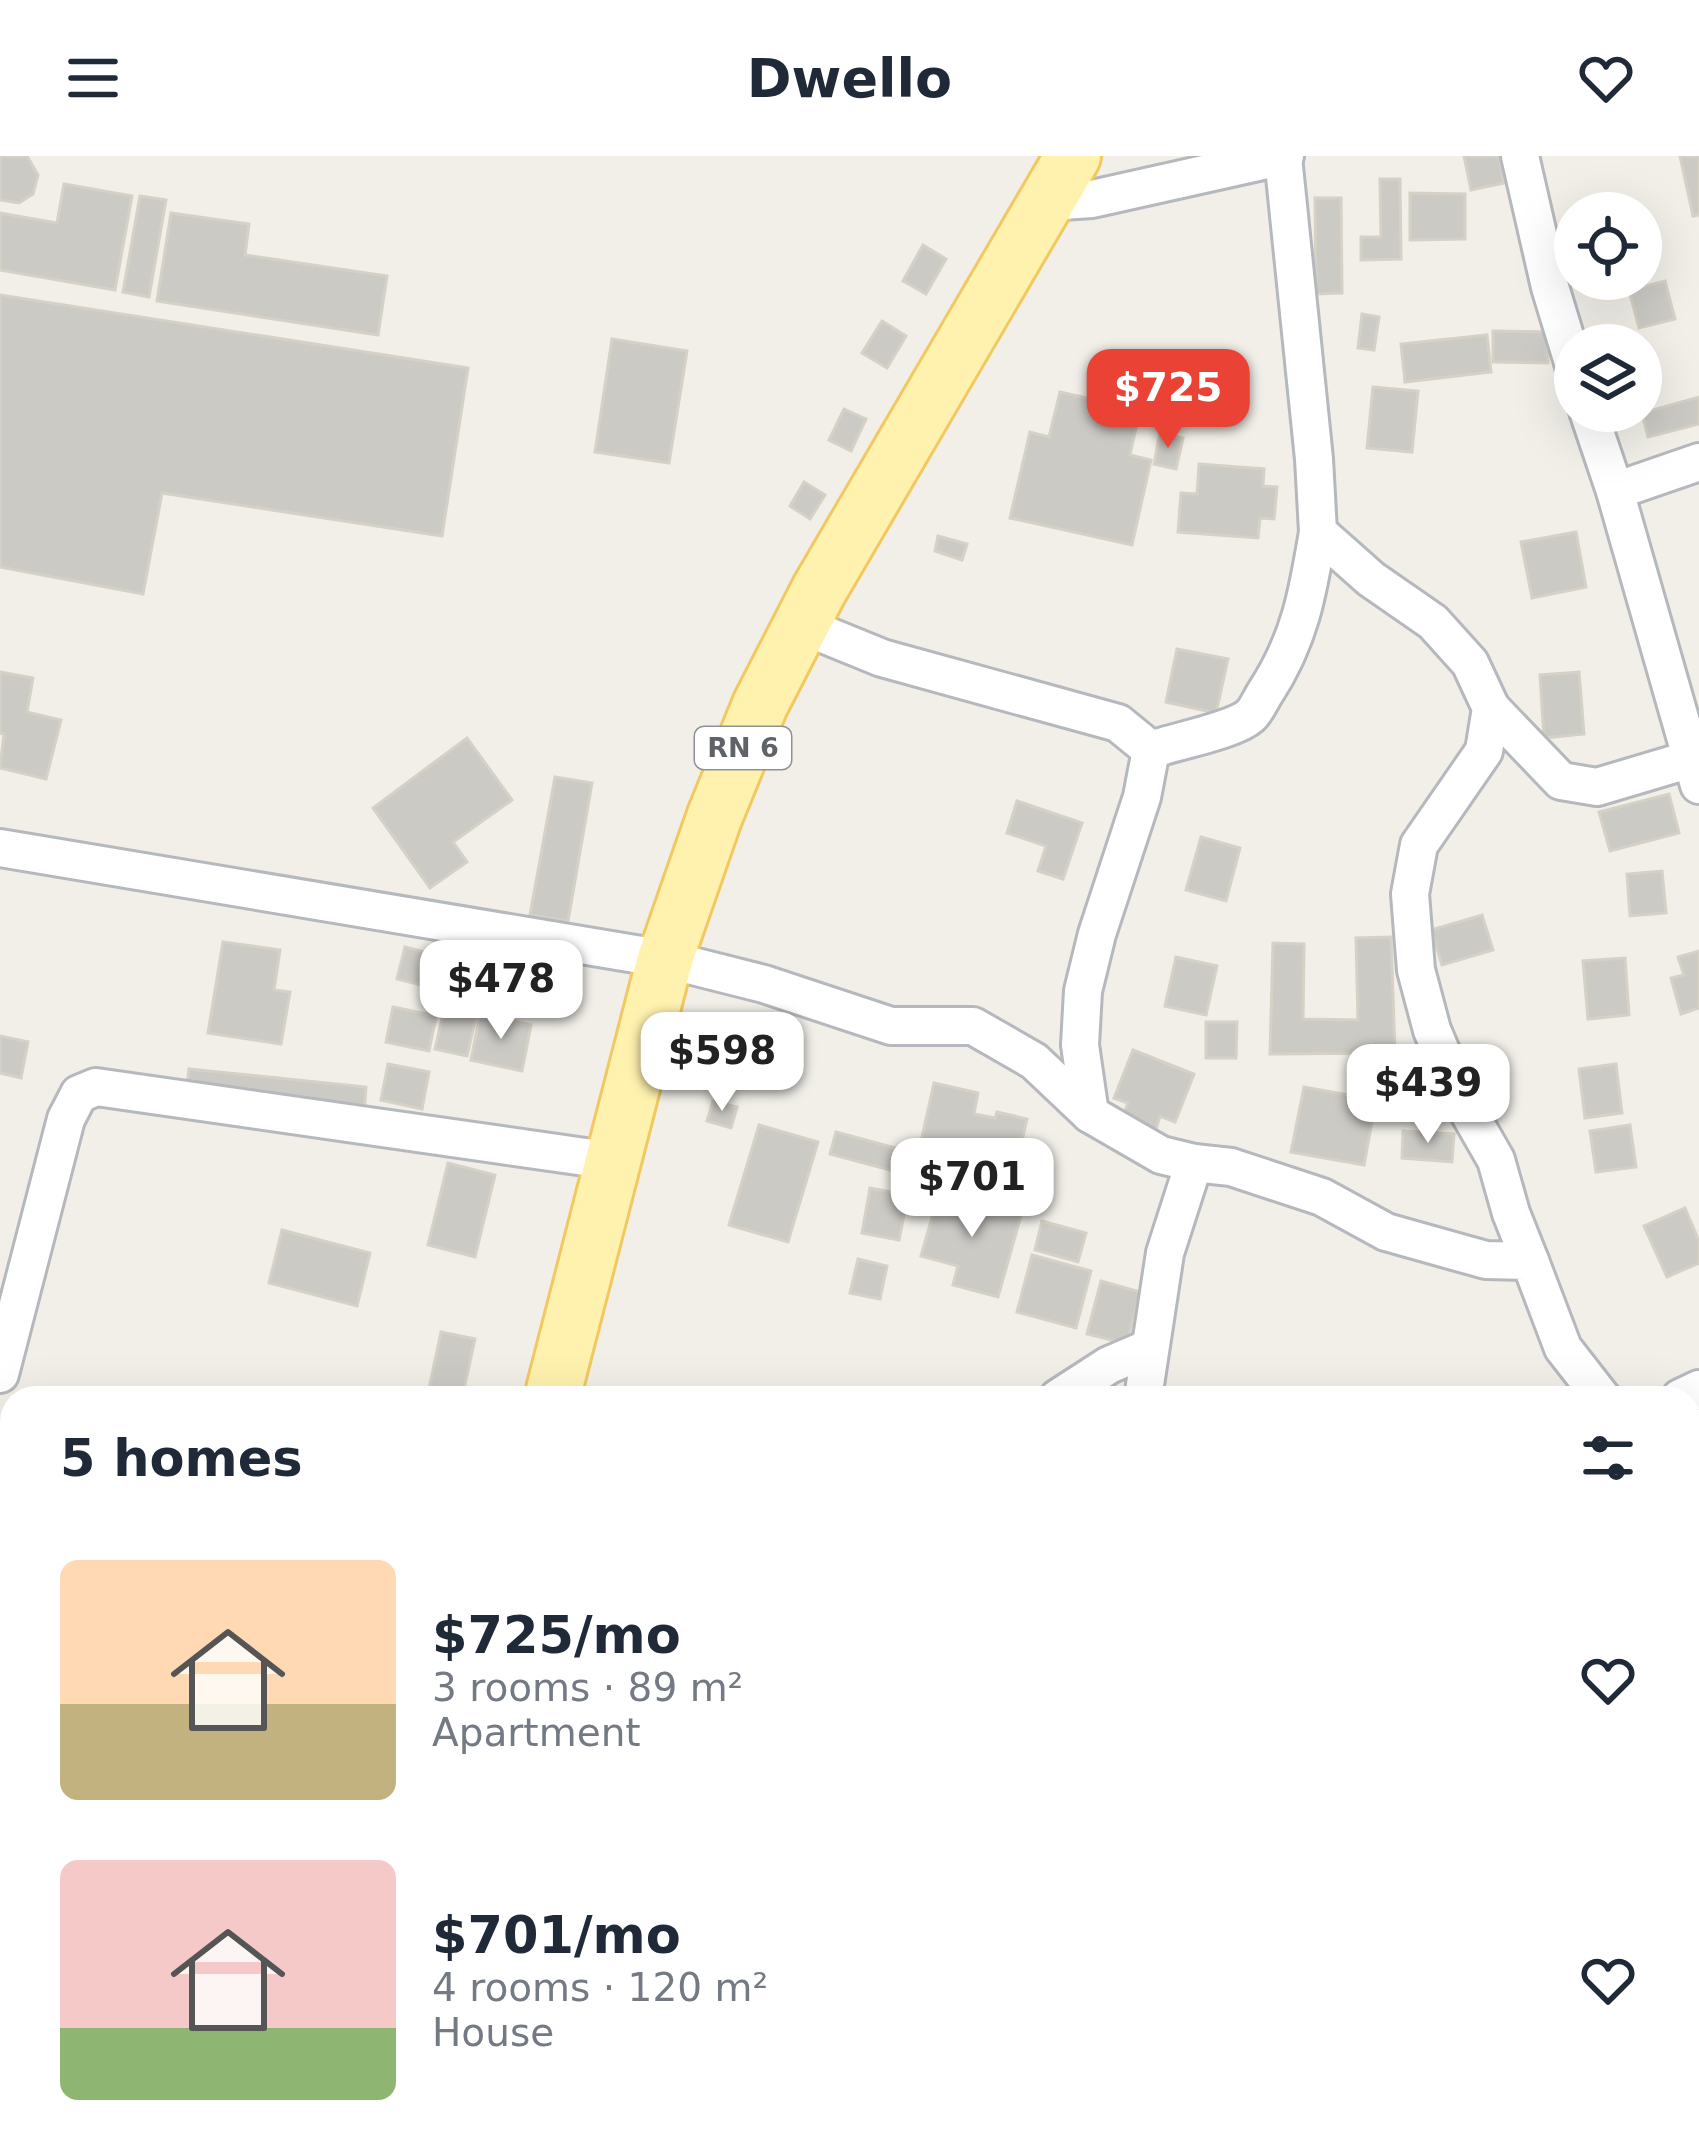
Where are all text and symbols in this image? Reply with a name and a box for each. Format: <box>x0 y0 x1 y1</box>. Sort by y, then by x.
icon: menu <box>60 45 126 111</box>
icon: heart <box>1573 45 1639 111</box>
text: Dwello <box>747 47 952 110</box>
map controls <box>1554 192 1662 432</box>
button: locate <box>1554 192 1662 300</box>
button: layers <box>1554 324 1662 432</box>
pin: $725 <box>1097 349 1239 451</box>
text: $725 <box>1114 365 1222 410</box>
road number: RN 6 <box>695 727 791 769</box>
pin: $478 <box>430 940 572 1042</box>
text: $478 <box>447 956 555 1001</box>
pin: $598 <box>651 1012 793 1114</box>
text: $598 <box>668 1028 776 1073</box>
pin: $439 <box>1357 1044 1499 1146</box>
text: $439 <box>1374 1060 1482 1105</box>
pin: $701 <box>901 1138 1043 1240</box>
text: $701 <box>918 1154 1026 1199</box>
icon: filters <box>1575 1425 1641 1491</box>
text: 5 homes <box>60 1429 303 1488</box>
text: $725/mo <box>432 1606 681 1665</box>
icon: home <box>156 1608 300 1752</box>
icon: heart <box>1575 1647 1641 1713</box>
text: 3 rooms · 89 m² <box>432 1665 743 1710</box>
text: Apartment <box>432 1710 641 1755</box>
text: $701/mo <box>432 1906 681 1965</box>
icon: home <box>156 1908 300 2052</box>
icon: heart <box>1575 1947 1641 2013</box>
text: 4 rooms · 120 m² <box>432 1965 768 2010</box>
text: House <box>432 2010 554 2055</box>

